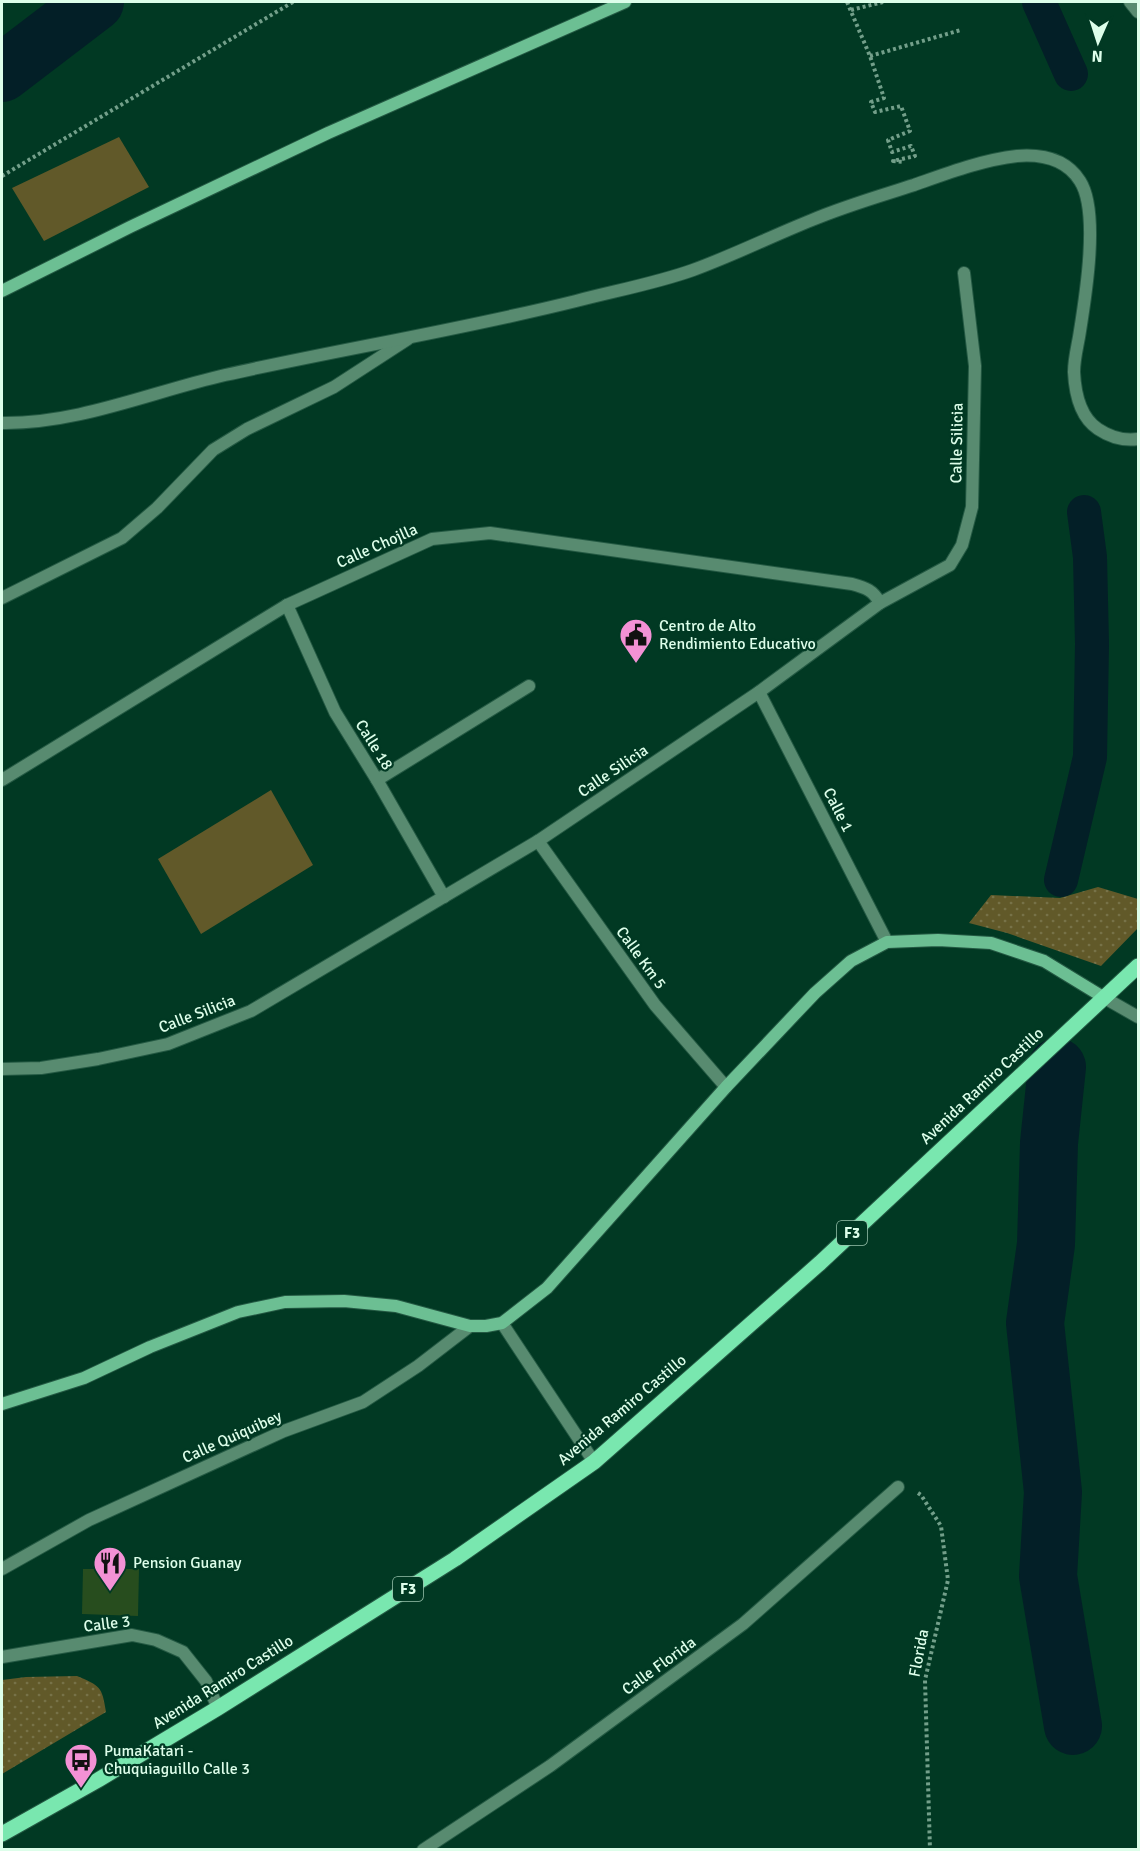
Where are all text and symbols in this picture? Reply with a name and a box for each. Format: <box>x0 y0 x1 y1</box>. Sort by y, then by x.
north arrow <box>1068 12 1128 72</box>
text: N <box>1091 46 1103 66</box>
street label: Calle Silicia <box>946 403 968 483</box>
street label: Calle Chojlla <box>333 519 421 573</box>
place label: Centro de Alto Rendimiento Educativo <box>659 616 816 654</box>
public building icon: Centro de Alto Rendimiento Educativo <box>618 617 654 664</box>
street label: Calle 18 <box>351 716 397 774</box>
street label: Calle Silicia <box>574 740 652 802</box>
street label: Calle 1 <box>818 785 858 835</box>
street label: Calle Km 5 <box>612 923 670 993</box>
street label: Calle Silicia <box>156 990 238 1038</box>
street label: Avenida Ramiro Castillo <box>916 1023 1048 1149</box>
road number: F3 <box>837 1221 867 1245</box>
street label: Avenida Ramiro Castillo <box>554 1350 690 1470</box>
street label: Calle Quiquibey <box>179 1406 285 1468</box>
restaurant icon: Pension Guanay <box>92 1545 128 1592</box>
place label: Pension Guanay <box>133 1553 242 1573</box>
road number: F3 <box>393 1577 423 1601</box>
street label: Calle 3 <box>83 1611 131 1637</box>
street label: Florida <box>905 1627 933 1679</box>
street label: Avenida Ramiro Castillo <box>149 1631 297 1733</box>
street label: Calle Florida <box>618 1632 700 1700</box>
place label: PumaKatari - Chuquiaguillo Calle 3 <box>104 1741 250 1779</box>
bus stop icon: PumaKatari - Chuquiaguillo Calle 3 <box>63 1742 99 1789</box>

